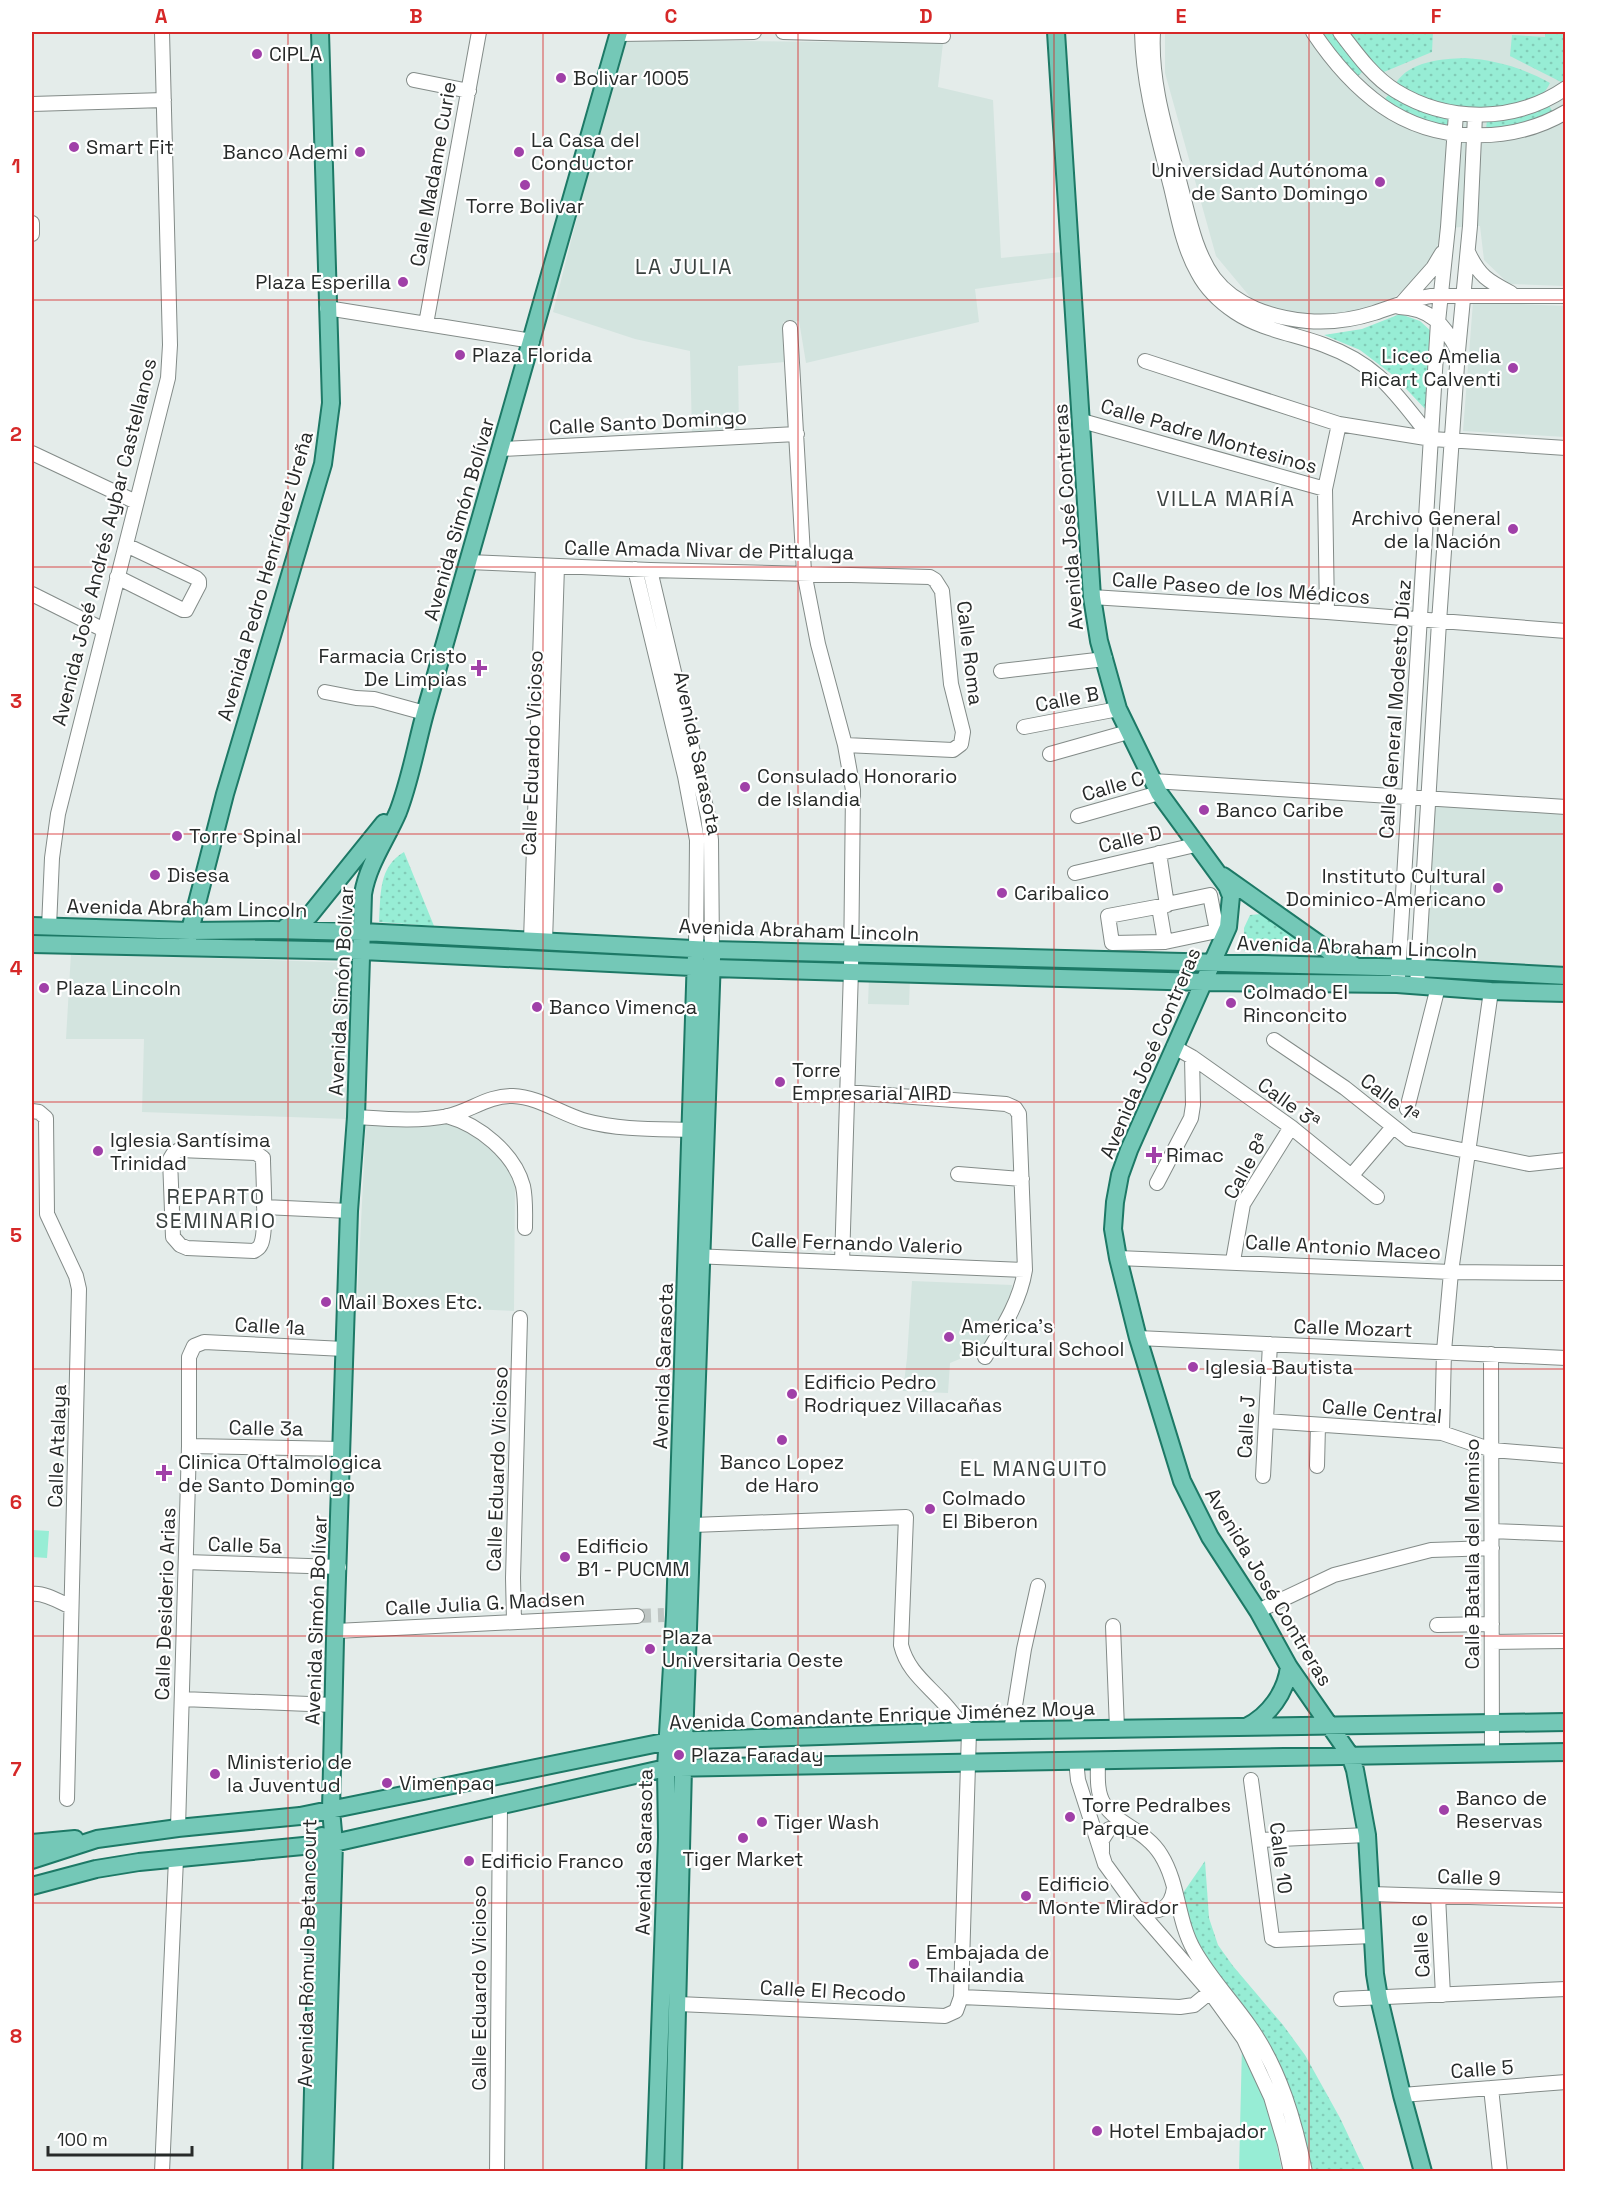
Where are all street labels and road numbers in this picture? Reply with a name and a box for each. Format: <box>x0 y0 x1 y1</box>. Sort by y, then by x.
street label: Calle Madame Curie <box>404 79 462 269</box>
street label: Avenida José Andrés Aybar Castellanos <box>46 356 162 728</box>
street label: Calle Padre Montesinos <box>1098 393 1320 479</box>
street label: Avenida José Contreras <box>1047 403 1089 631</box>
street label: Calle Santo Domingo <box>548 404 748 440</box>
street label: Avenida Simón Bolívar <box>418 414 500 624</box>
street label: Avenida Pedro Henríquez Ureña <box>211 428 319 724</box>
street label: Calle Amada Nivar de Pittaluga <box>564 534 854 566</box>
street label: Calle Paseo de los Médicos <box>1111 566 1371 610</box>
street label: Calle General Modesto Díaz <box>1373 578 1417 840</box>
street label: Calle Roma <box>951 599 989 707</box>
street label: Calle Eduardo Vicioso <box>515 650 549 856</box>
street label: Avenida Sarasota <box>668 669 728 837</box>
street label: Calle B <box>1033 680 1101 718</box>
street label: Calle C <box>1079 765 1147 807</box>
street label: Calle D <box>1096 819 1164 859</box>
street label: Avenida Simón Bolívar <box>323 885 359 1097</box>
street label: Avenida Abraham Lincoln <box>66 893 308 923</box>
street label: Avenida Abraham Lincoln <box>678 913 920 947</box>
street label: Avenida Abraham Lincoln <box>1236 930 1478 964</box>
street label: Avenida José Contreras <box>1094 943 1206 1163</box>
street label: Calle 1ª <box>1355 1067 1425 1129</box>
street label: Calle 3ª <box>1252 1071 1326 1135</box>
street label: Calle 8ª <box>1217 1128 1275 1204</box>
street label: Calle Fernando Valerio <box>751 1226 963 1260</box>
street label: Calle Antonio Maceo <box>1244 1229 1442 1265</box>
street label: Avenida Sarasota <box>647 1282 679 1450</box>
street label: Calle 1a <box>234 1311 306 1341</box>
street label: Calle Mozart <box>1293 1313 1413 1343</box>
street label: Calle Eduardo Vicioso <box>480 1366 514 1572</box>
street label: Calle Atalaya <box>42 1384 72 1508</box>
street label: Calle Central <box>1321 1393 1443 1429</box>
street label: Calle J <box>1231 1395 1261 1459</box>
street label: Calle 3a <box>228 1414 304 1442</box>
street label: Calle Batalla del Memiso <box>1459 1438 1485 1670</box>
street label: Avenida José Contreras <box>1199 1483 1339 1691</box>
street label: Calle Desiderio Arias <box>149 1507 181 1701</box>
street label: Avenida Simón Bolívar <box>299 1515 333 1725</box>
street label: Calle 5a <box>207 1531 283 1559</box>
street label: Calle Julia G. Madsen <box>384 1585 586 1621</box>
street label: Avenida Comandante Enrique Jiménez Moya <box>669 1695 1095 1735</box>
street label: Avenida Sarasota <box>630 1768 658 1936</box>
street label: Avenida Rómulo Betancourt <box>292 1818 322 2088</box>
street label: Calle 10 <box>1264 1821 1298 1895</box>
street label: Calle 9 <box>1437 1863 1501 1891</box>
street label: Calle Eduardo Vicioso <box>466 1885 492 2091</box>
street label: Calle 6 <box>1406 1914 1436 1978</box>
street label: Calle El Recodo <box>759 1974 907 2008</box>
street label: Calle 5 <box>1450 2054 1514 2084</box>

